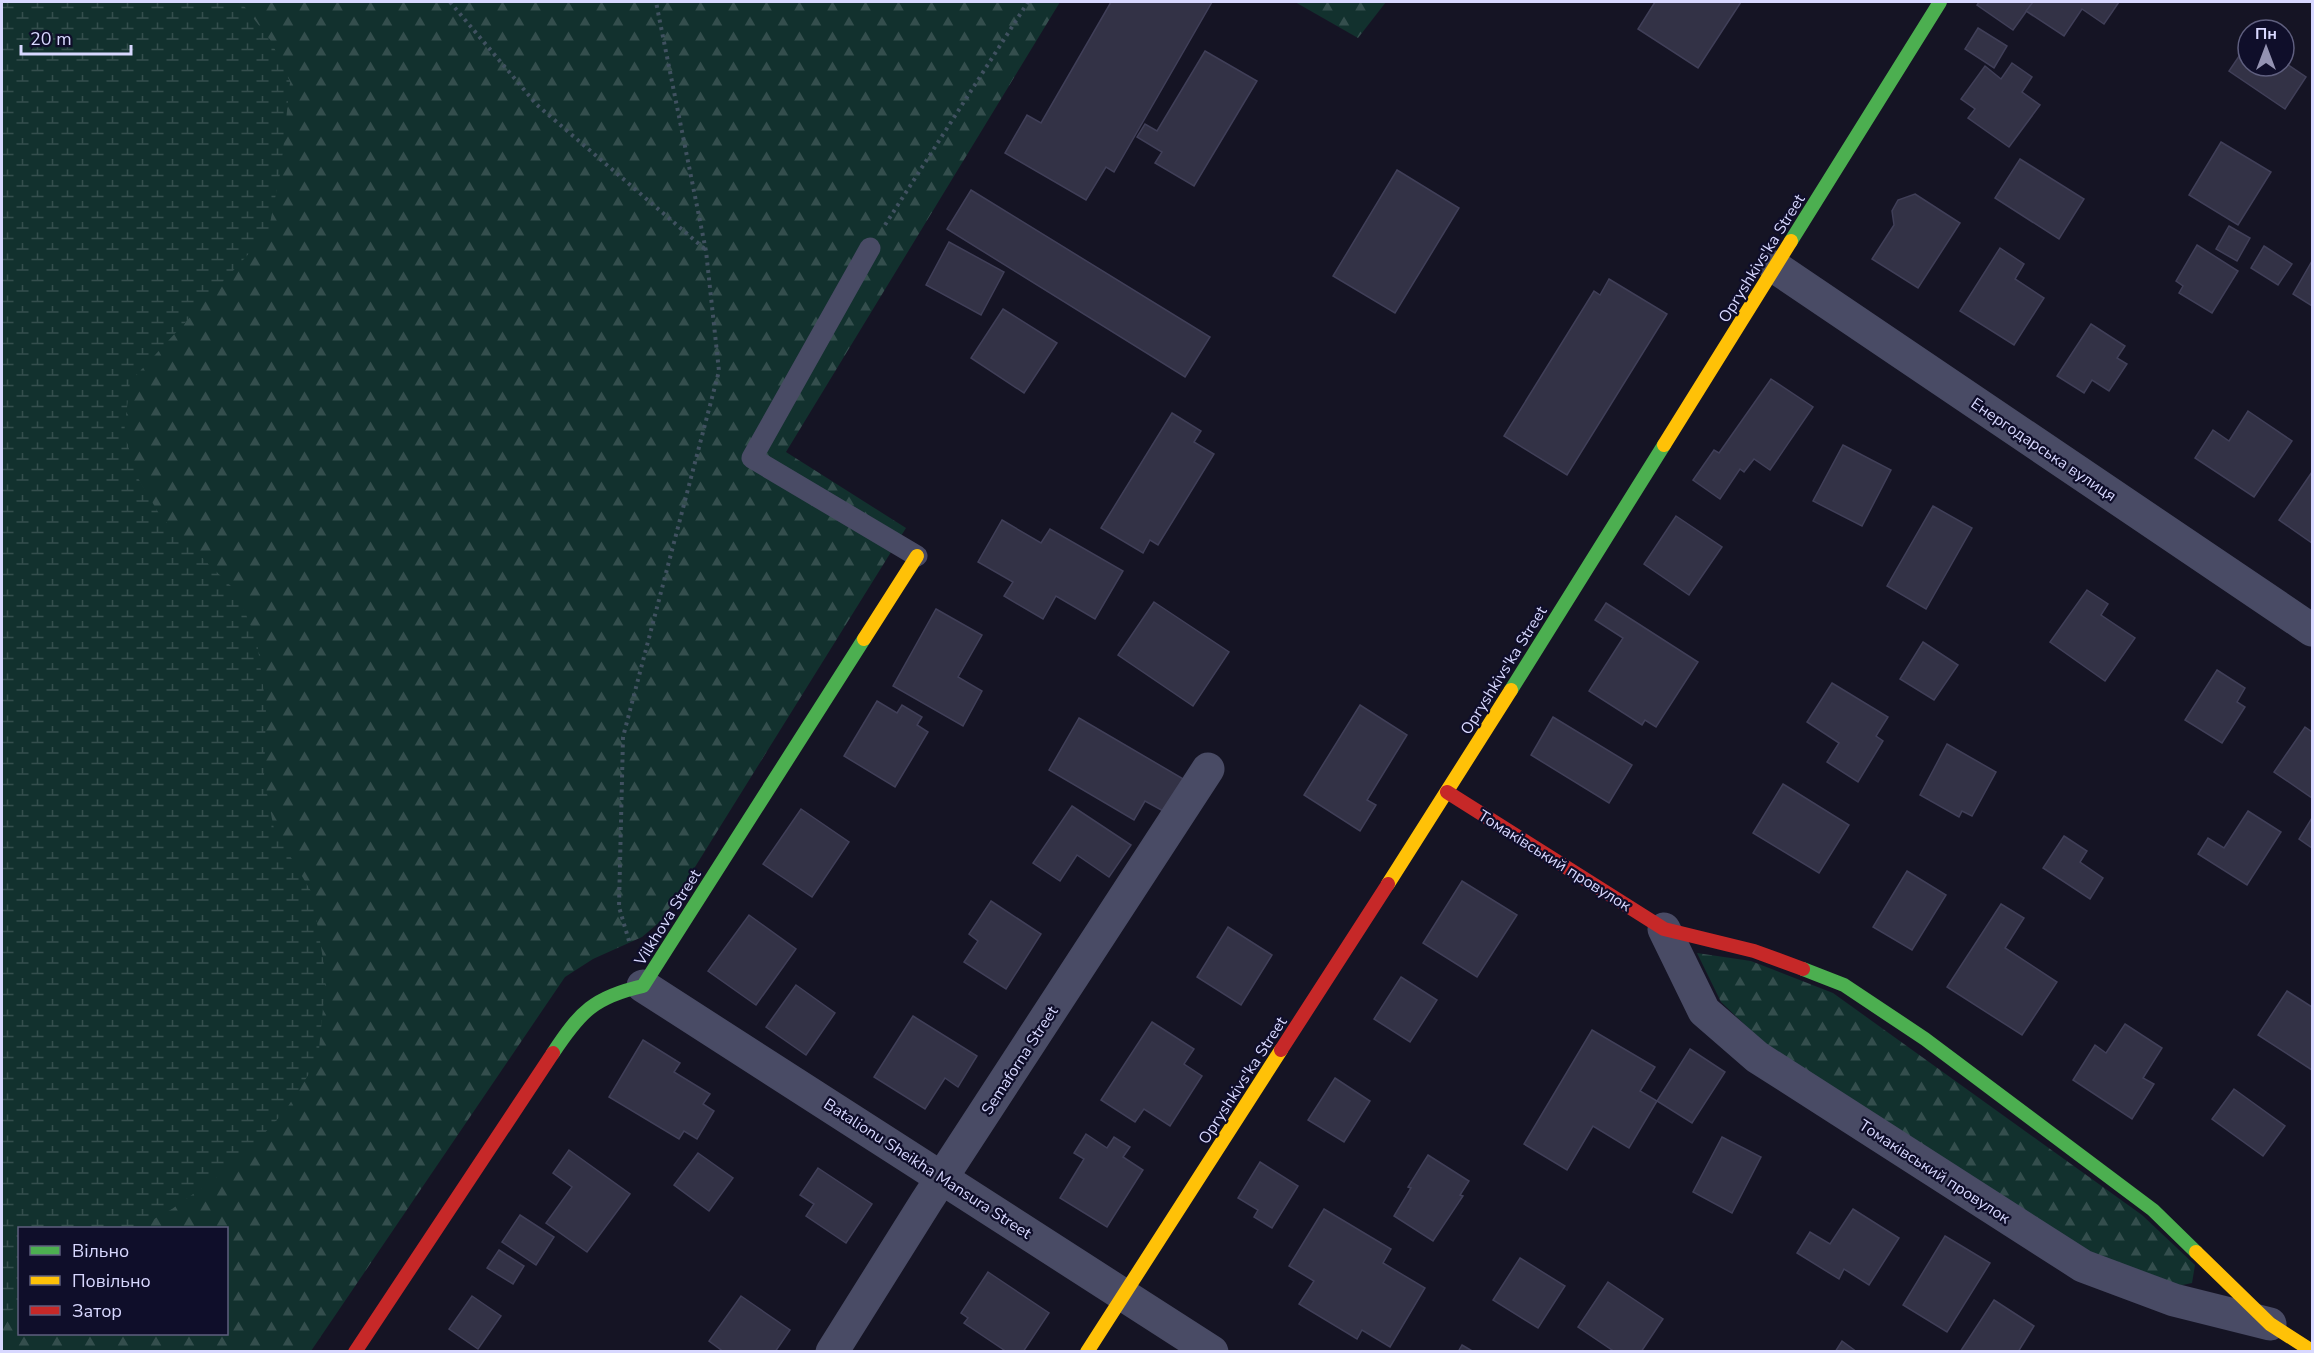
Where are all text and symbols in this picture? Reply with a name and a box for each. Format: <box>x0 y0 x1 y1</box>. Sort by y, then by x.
scale bar <box>21 18 130 56</box>
north arrow <box>2236 18 2296 78</box>
text: Пн <box>2255 23 2277 45</box>
text: 20 m <box>30 27 72 51</box>
street label: Opryshkivsʹka Street <box>1713 190 1811 327</box>
street label: Енергодарська вулиця <box>1966 393 2121 507</box>
street label: Opryshkivsʹka Street <box>1455 602 1553 739</box>
street label: Томаківський провулок <box>1474 805 1636 917</box>
street label: Vilkhova Street <box>629 865 706 971</box>
street label: Semaforna Street <box>976 1002 1063 1119</box>
street label: Opryshkivsʹka Street <box>1193 1012 1293 1149</box>
street label: Batalionu Sheikha Mansura Street <box>819 1093 1036 1245</box>
street label: Томаківський провулок <box>1855 1115 2015 1229</box>
legend <box>18 1227 228 1335</box>
text: Вільно <box>72 1239 129 1263</box>
text: Повільно <box>72 1269 151 1293</box>
text: Затор <box>72 1299 122 1323</box>

